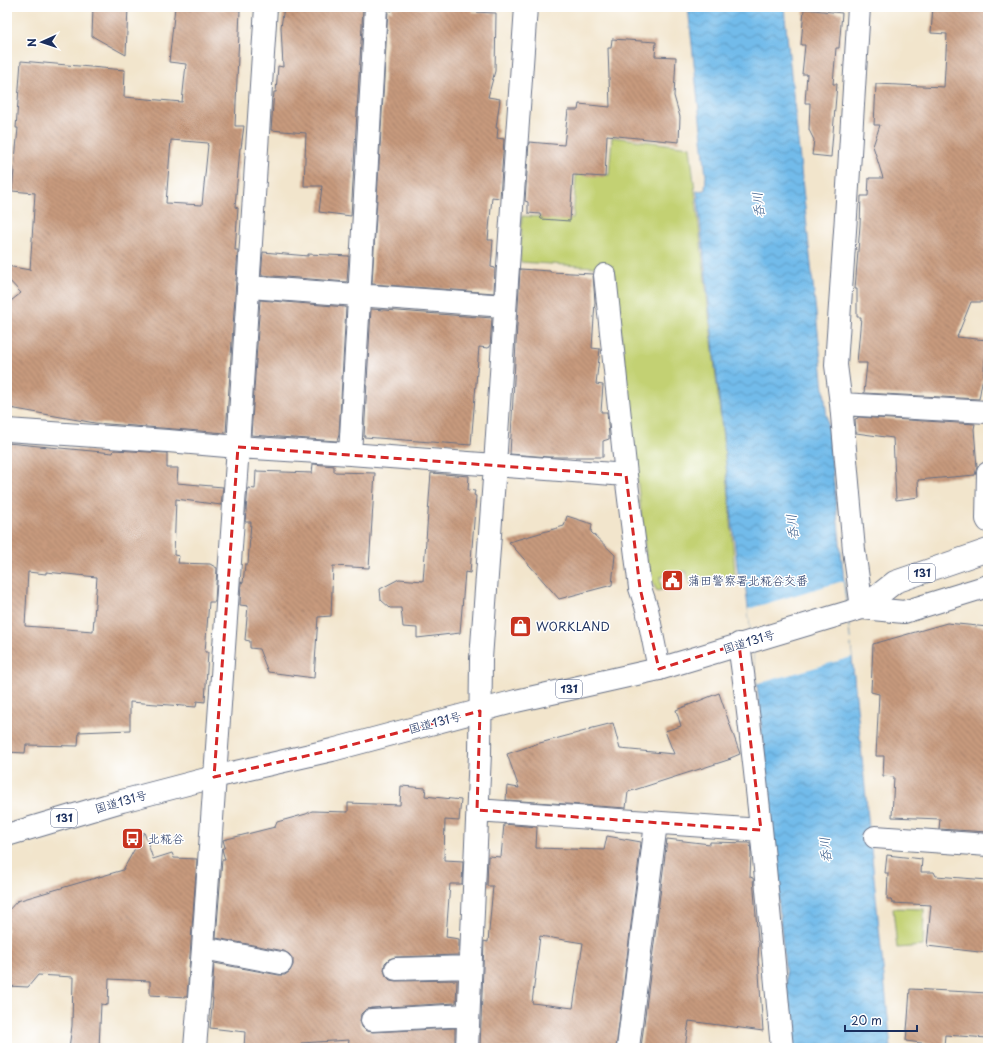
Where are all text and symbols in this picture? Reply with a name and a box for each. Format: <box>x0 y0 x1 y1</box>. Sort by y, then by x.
north arrow <box>22 22 62 62</box>
text: N <box>23 37 40 47</box>
water label: 呑川 <box>747 191 768 219</box>
water label: 呑川 <box>781 513 802 541</box>
road number: 131 <box>909 564 935 582</box>
public building icon: 蒲田警察署北糀谷交番 <box>660 568 686 594</box>
place label: 蒲田警察署北糀谷交番 <box>688 571 808 589</box>
shop icon: WORKLAND <box>507 614 533 640</box>
place label: WORKLAND <box>536 617 610 635</box>
street label: 国道131号 <box>720 625 777 658</box>
road number: 131 <box>556 680 582 698</box>
street label: 国道131号 <box>406 706 463 738</box>
street label: 国道131号 <box>92 785 149 817</box>
road number: 131 <box>51 809 77 827</box>
bus stop icon: 北糀谷 <box>119 826 145 852</box>
place label: 北糀谷 <box>148 829 184 847</box>
water label: 呑川 <box>814 836 835 864</box>
scale bar <box>845 1007 917 1033</box>
text: 20 m <box>851 1011 882 1029</box>

